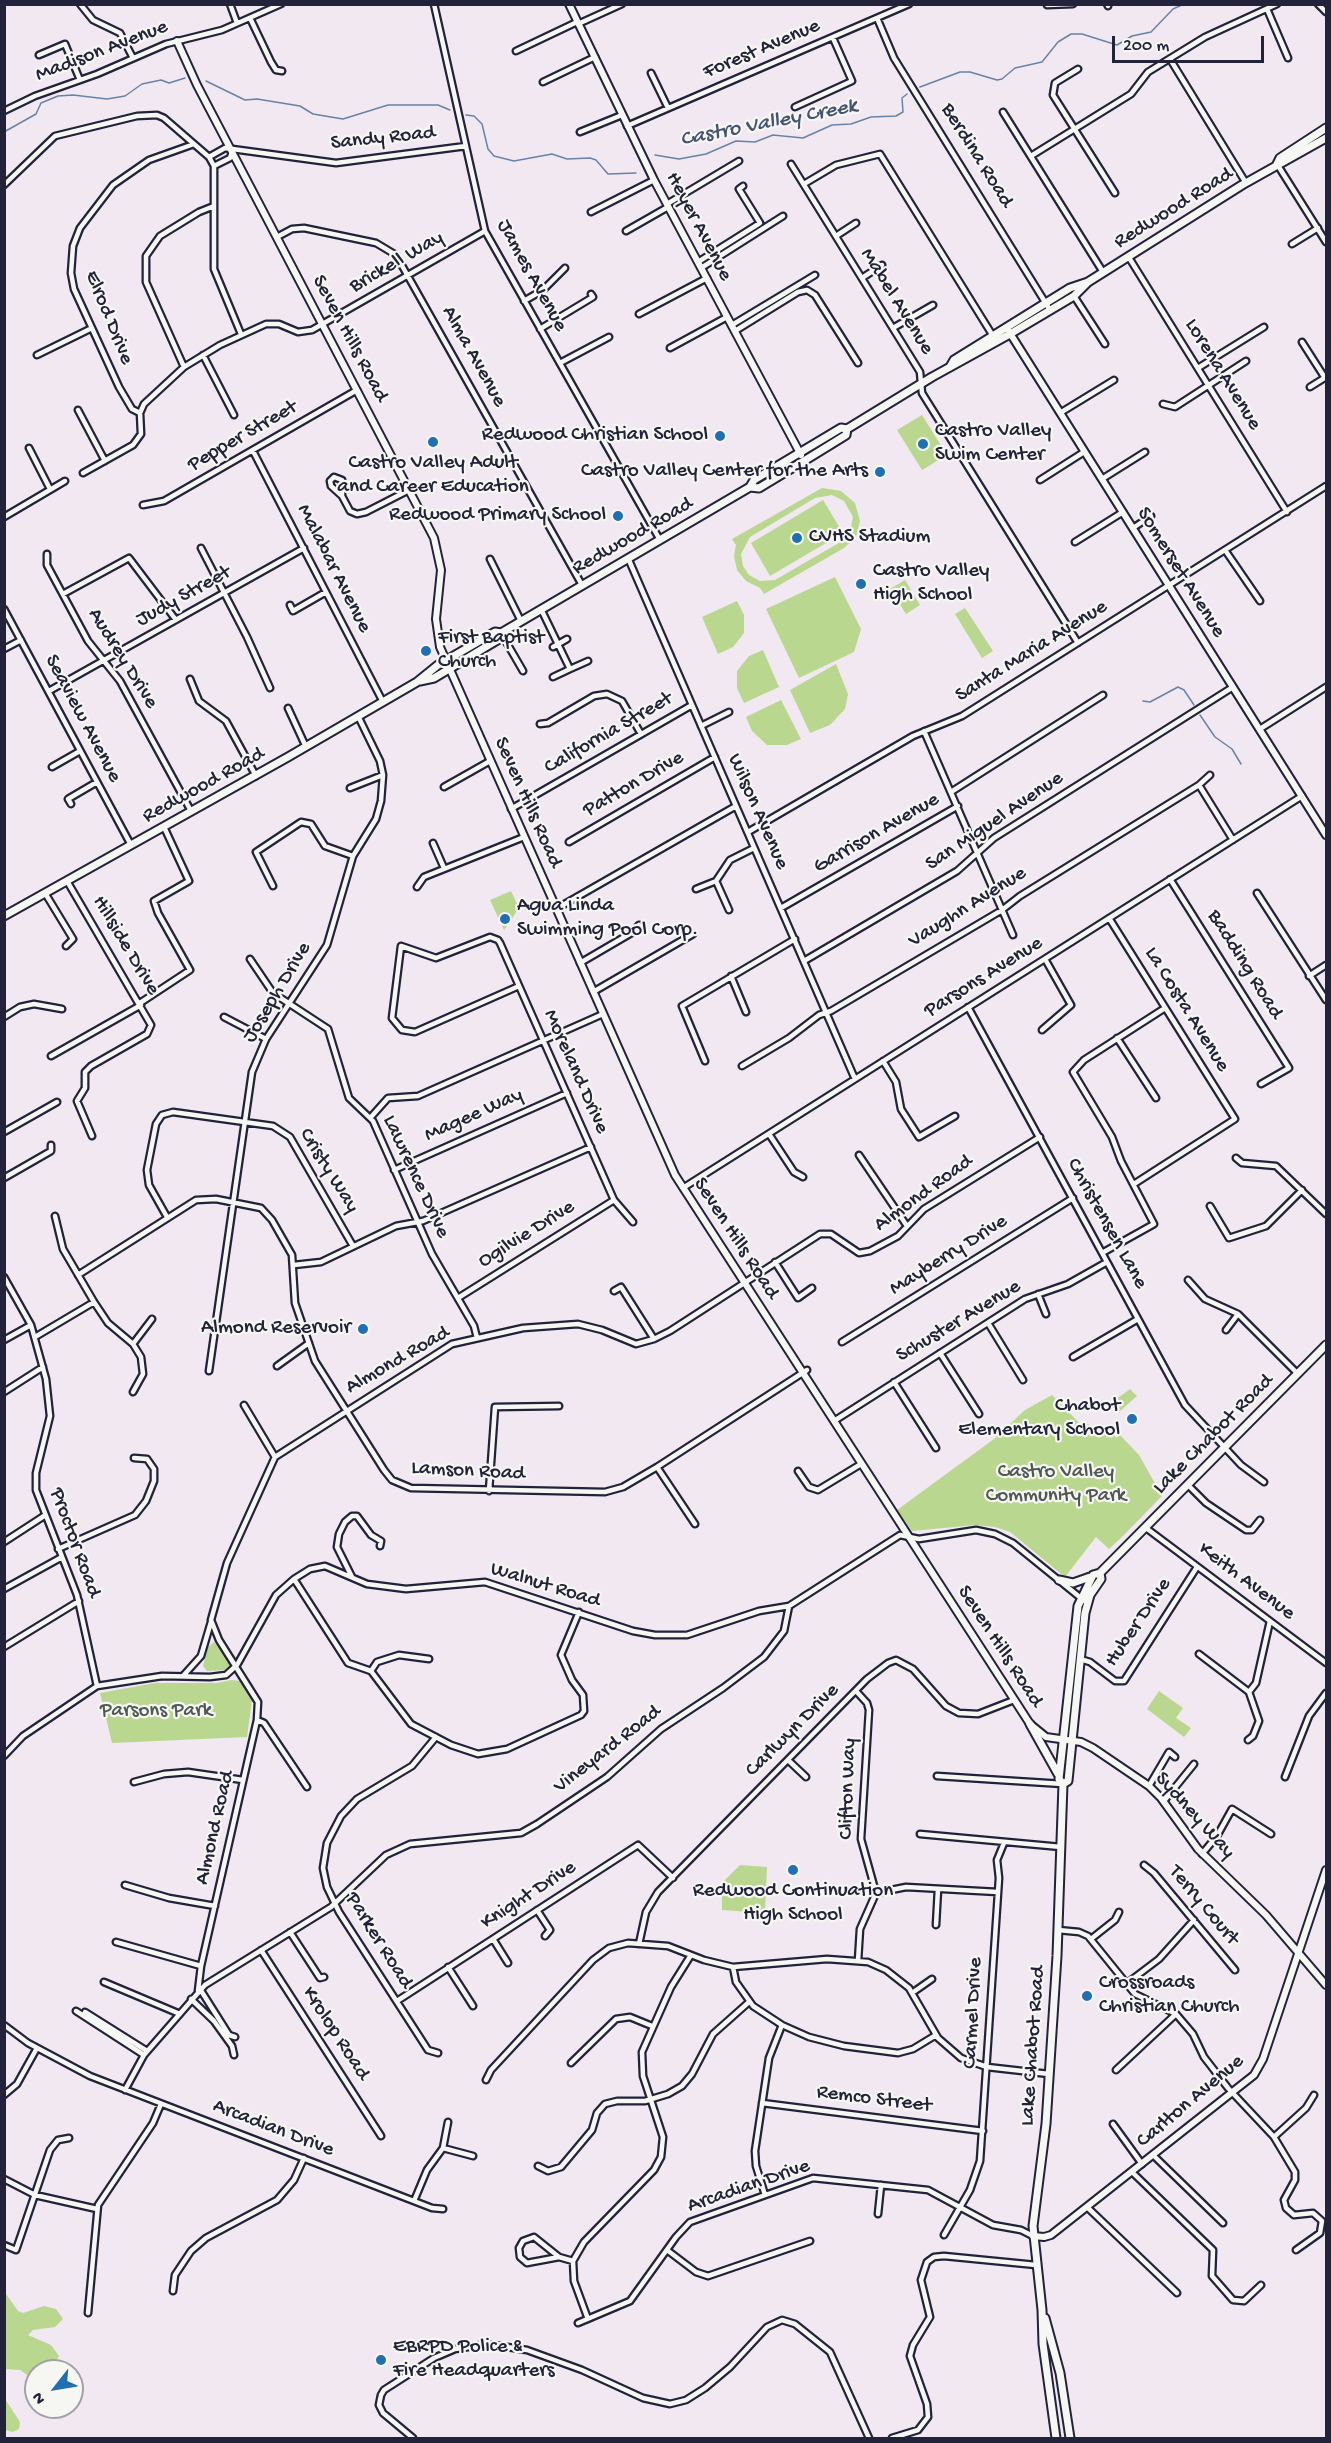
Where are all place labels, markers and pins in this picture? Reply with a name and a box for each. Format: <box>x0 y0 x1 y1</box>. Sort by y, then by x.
place label: Castro Valley Swim Center <box>935 419 1051 469</box>
place label: Redwood Christian School <box>482 423 708 449</box>
marker: Redwood Christian School <box>713 429 727 443</box>
marker: Castro Valley Adult and Career Education <box>426 435 440 449</box>
marker: Castro Valley Swim Center <box>916 437 930 451</box>
place label: Castro Valley Adult and Career Education <box>337 451 529 501</box>
place label: Castro Valley Center for the Arts <box>581 459 868 485</box>
marker: Castro Valley Center for the Arts <box>873 465 887 479</box>
place label: Redwood Primary School <box>389 503 606 529</box>
marker: Redwood Primary School <box>611 509 625 523</box>
place label: CVHS Stadium <box>809 525 930 551</box>
marker: CVHS Stadium <box>790 531 804 545</box>
place label: Castro Valley High School <box>873 559 989 609</box>
marker: Castro Valley High School <box>854 577 868 591</box>
place label: First Baptist Church <box>438 626 544 676</box>
marker: First Baptist Church <box>419 644 433 658</box>
place label: Agua Linda Swimming Pool Corp. <box>517 894 698 944</box>
marker: Agua Linda Swimming Pool Corp. <box>498 912 512 926</box>
place label: Almond Reservoir <box>201 1316 351 1342</box>
marker: Almond Reservoir <box>356 1322 370 1336</box>
place label: Chabot Elementary School <box>958 1394 1120 1444</box>
marker: Chabot Elementary School <box>1125 1412 1139 1426</box>
marker: Redwood Continuation High School <box>786 1863 800 1877</box>
place label: Redwood Continuation High School <box>693 1879 893 1929</box>
place label: Crossroads Christian Church <box>1099 1971 1239 2021</box>
marker: Crossroads Christian Church <box>1080 1989 1094 2003</box>
place label: EBRPD Police & Fire Headquarters <box>393 2335 554 2385</box>
marker: EBRPD Police & Fire Headquarters <box>374 2353 388 2367</box>

